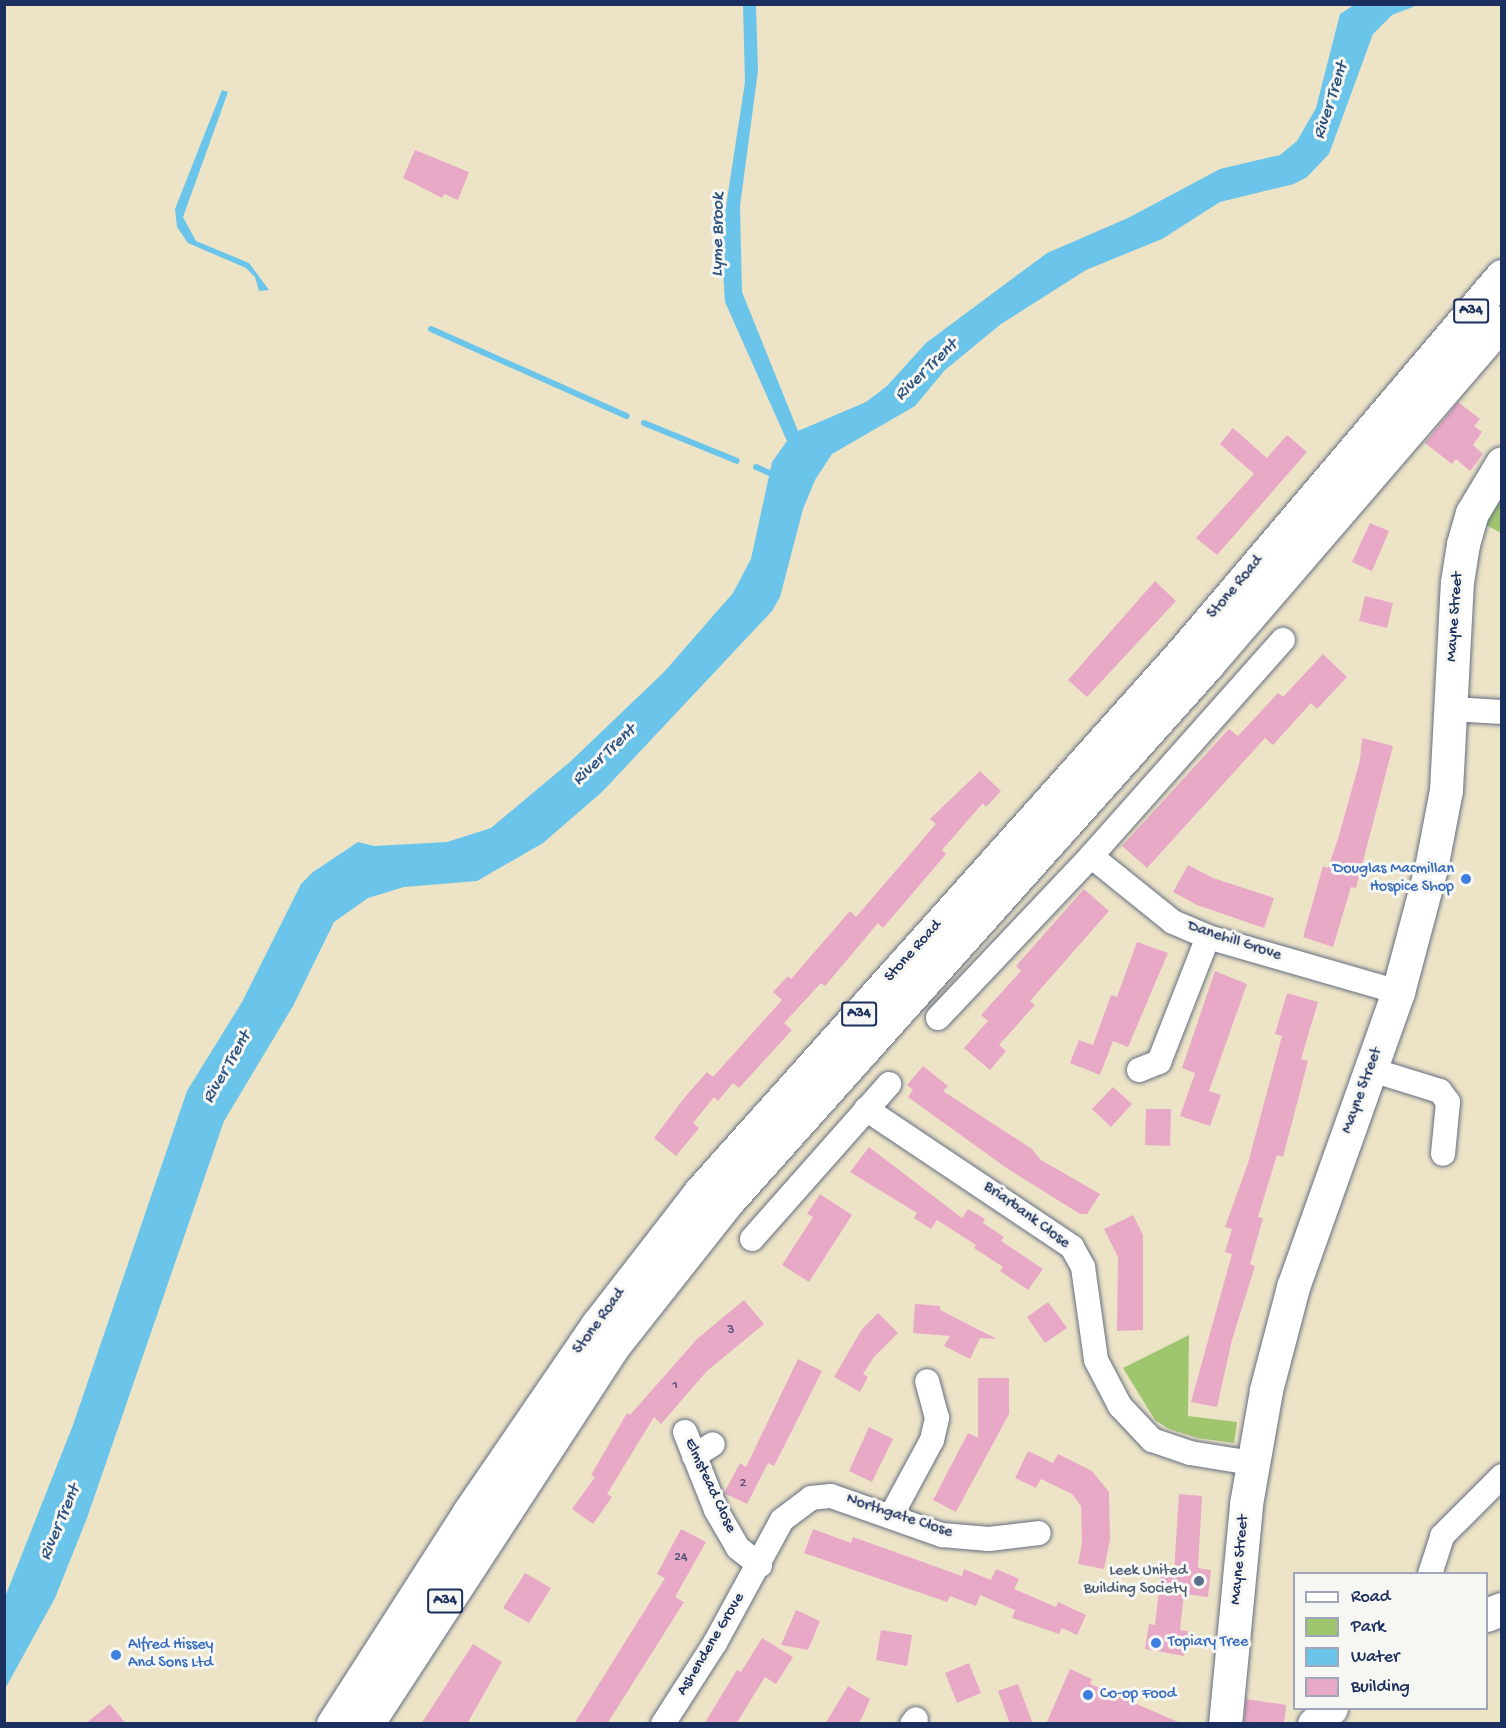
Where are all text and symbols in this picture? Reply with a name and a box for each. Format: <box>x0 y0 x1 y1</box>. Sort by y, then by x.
water label: River Trent <box>1309 60 1355 142</box>
water label: Lyme Brook <box>707 193 731 277</box>
road number: A34 <box>1453 299 1489 323</box>
water label: River Trent <box>891 336 963 406</box>
street label: Stone Road <box>1204 552 1268 624</box>
street label: Mayne Street <box>1443 571 1469 663</box>
water label: River Trent <box>568 721 642 791</box>
place label: Douglas Macmillan Hospice Shop <box>1333 860 1454 898</box>
marker: Douglas Macmillan Hospice Shop <box>1459 872 1473 886</box>
street label: Stone Road <box>881 917 947 987</box>
street label: Danehill Grove <box>1185 918 1283 966</box>
road number: A34 <box>841 1002 877 1026</box>
water label: River Trent <box>199 1028 257 1108</box>
street label: Mayne Street <box>1339 1045 1387 1137</box>
street label: Briarbank Close <box>979 1178 1073 1254</box>
street label: Stone Road <box>570 1285 630 1359</box>
house number: 3 <box>727 1323 735 1339</box>
house number: 1 <box>672 1378 678 1394</box>
street label: Elmstead Close <box>679 1436 739 1536</box>
house number: 2 <box>740 1476 746 1492</box>
water label: River Trent <box>35 1482 87 1564</box>
street label: Northgate Close <box>843 1491 955 1543</box>
street label: Mayne Street <box>1228 1514 1254 1606</box>
house number: 24 <box>674 1550 688 1566</box>
place label: Leek United Building Society <box>1084 1562 1187 1600</box>
legend <box>1293 1572 1488 1710</box>
marker: Leek United Building Society <box>1192 1574 1206 1588</box>
text: Road <box>1351 1587 1390 1608</box>
road number: A34 <box>427 1589 463 1613</box>
street label: Ashendene Grove <box>674 1590 750 1700</box>
text: Park <box>1351 1617 1385 1638</box>
place label: Topiary Tree <box>1168 1633 1248 1653</box>
place label: Alfred Hissey And Sons Ltd <box>128 1636 213 1674</box>
marker: Topiary Tree <box>1149 1636 1163 1650</box>
text: Water <box>1351 1647 1399 1668</box>
marker: Alfred Hissey And Sons Ltd <box>109 1648 123 1662</box>
text: Building <box>1351 1677 1410 1698</box>
place label: Co-op Food <box>1100 1685 1176 1705</box>
marker: Co-op Food <box>1081 1688 1095 1702</box>

